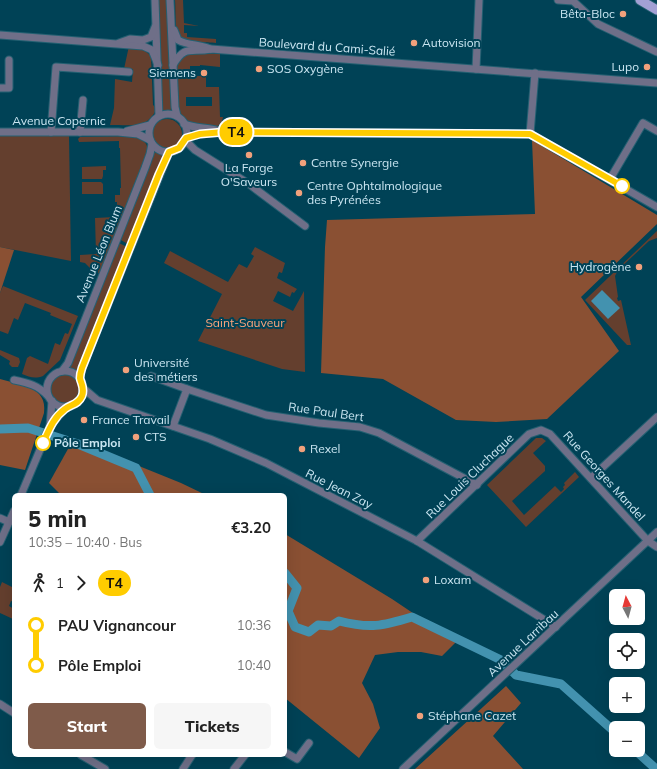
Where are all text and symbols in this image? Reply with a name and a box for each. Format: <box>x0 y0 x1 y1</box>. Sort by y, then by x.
place label: Bêta-Bloc <box>560 6 615 21</box>
marker: Bêta-Bloc <box>618 9 628 19</box>
street label: Boulevard du Cami-Salié <box>258 34 396 59</box>
place label: Autovision <box>422 35 481 50</box>
marker: Autovision <box>409 38 419 48</box>
place label: Lupo <box>612 59 639 74</box>
place label: SOS Oxygène <box>267 61 344 76</box>
marker: Lupo <box>642 62 652 72</box>
marker: SOS Oxygène <box>254 64 264 74</box>
place label: Siemens <box>149 65 196 80</box>
marker: Siemens <box>199 68 209 78</box>
street label: Avenue Copernic <box>12 113 106 128</box>
line badge: T4 <box>218 119 254 145</box>
text: T4 <box>227 123 245 141</box>
marker: La Forge O'Saveurs <box>244 150 254 160</box>
place label: Centre Synergie <box>311 155 399 170</box>
marker: Centre Synergie <box>298 158 308 168</box>
place label: La Forge O'Saveurs <box>221 160 277 189</box>
place label: Centre Ophtalmologique des Pyrénées <box>307 178 442 207</box>
unlabelled marker <box>614 178 630 194</box>
marker: Centre Ophtalmologique des Pyrénées <box>294 188 304 198</box>
street label: Avenue Léon Blum <box>72 203 125 305</box>
place label: Hydrogène <box>570 259 631 274</box>
marker: Hydrogène <box>634 262 644 272</box>
park label: Saint-Sauveur <box>205 315 285 330</box>
place label: Université des métiers <box>134 355 198 384</box>
marker: Université des métiers <box>121 365 131 375</box>
street label: Rue Paul Bert <box>287 399 365 424</box>
place label: France Travail <box>92 412 170 427</box>
marker: France Travail <box>79 415 89 425</box>
street label: Rue Georges Mandel <box>560 428 649 524</box>
place label: CTS <box>144 429 167 444</box>
street label: Rue Louis Cluchague <box>423 430 517 521</box>
marker: CTS <box>131 432 141 442</box>
marker: Pôle Emploi <box>35 435 51 451</box>
place label: Pôle Emploi <box>54 435 121 450</box>
place label: Rexel <box>310 441 340 456</box>
marker: Rexel <box>297 444 307 454</box>
street label: Rue Jean Zay <box>303 465 376 512</box>
text: 5 min <box>28 505 87 533</box>
text: €3.20 <box>231 518 271 537</box>
text: 10:35 – 10:40 · Bus <box>28 534 142 550</box>
icon: walk <box>28 572 50 594</box>
icon: forward <box>70 572 92 594</box>
place label: Loxam <box>434 572 471 587</box>
text: T4 <box>106 574 123 592</box>
text: 1 <box>56 575 64 591</box>
marker: Loxam <box>421 575 431 585</box>
north arrow <box>609 589 645 625</box>
map controls <box>609 589 645 757</box>
street label: Avenue Larribau <box>484 606 561 679</box>
text: PAU Vignancour <box>58 616 176 635</box>
text: 10:36 <box>237 617 271 633</box>
button: locate <box>609 633 645 669</box>
text: Pôle Emploi <box>58 656 141 675</box>
text: 10:40 <box>237 657 271 673</box>
button: + <box>609 677 645 713</box>
button: Start <box>28 703 146 749</box>
button: Tickets <box>154 703 271 749</box>
place label: Stéphane Cazet <box>428 708 516 723</box>
marker: Stéphane Cazet <box>415 711 425 721</box>
button: − <box>609 721 645 757</box>

